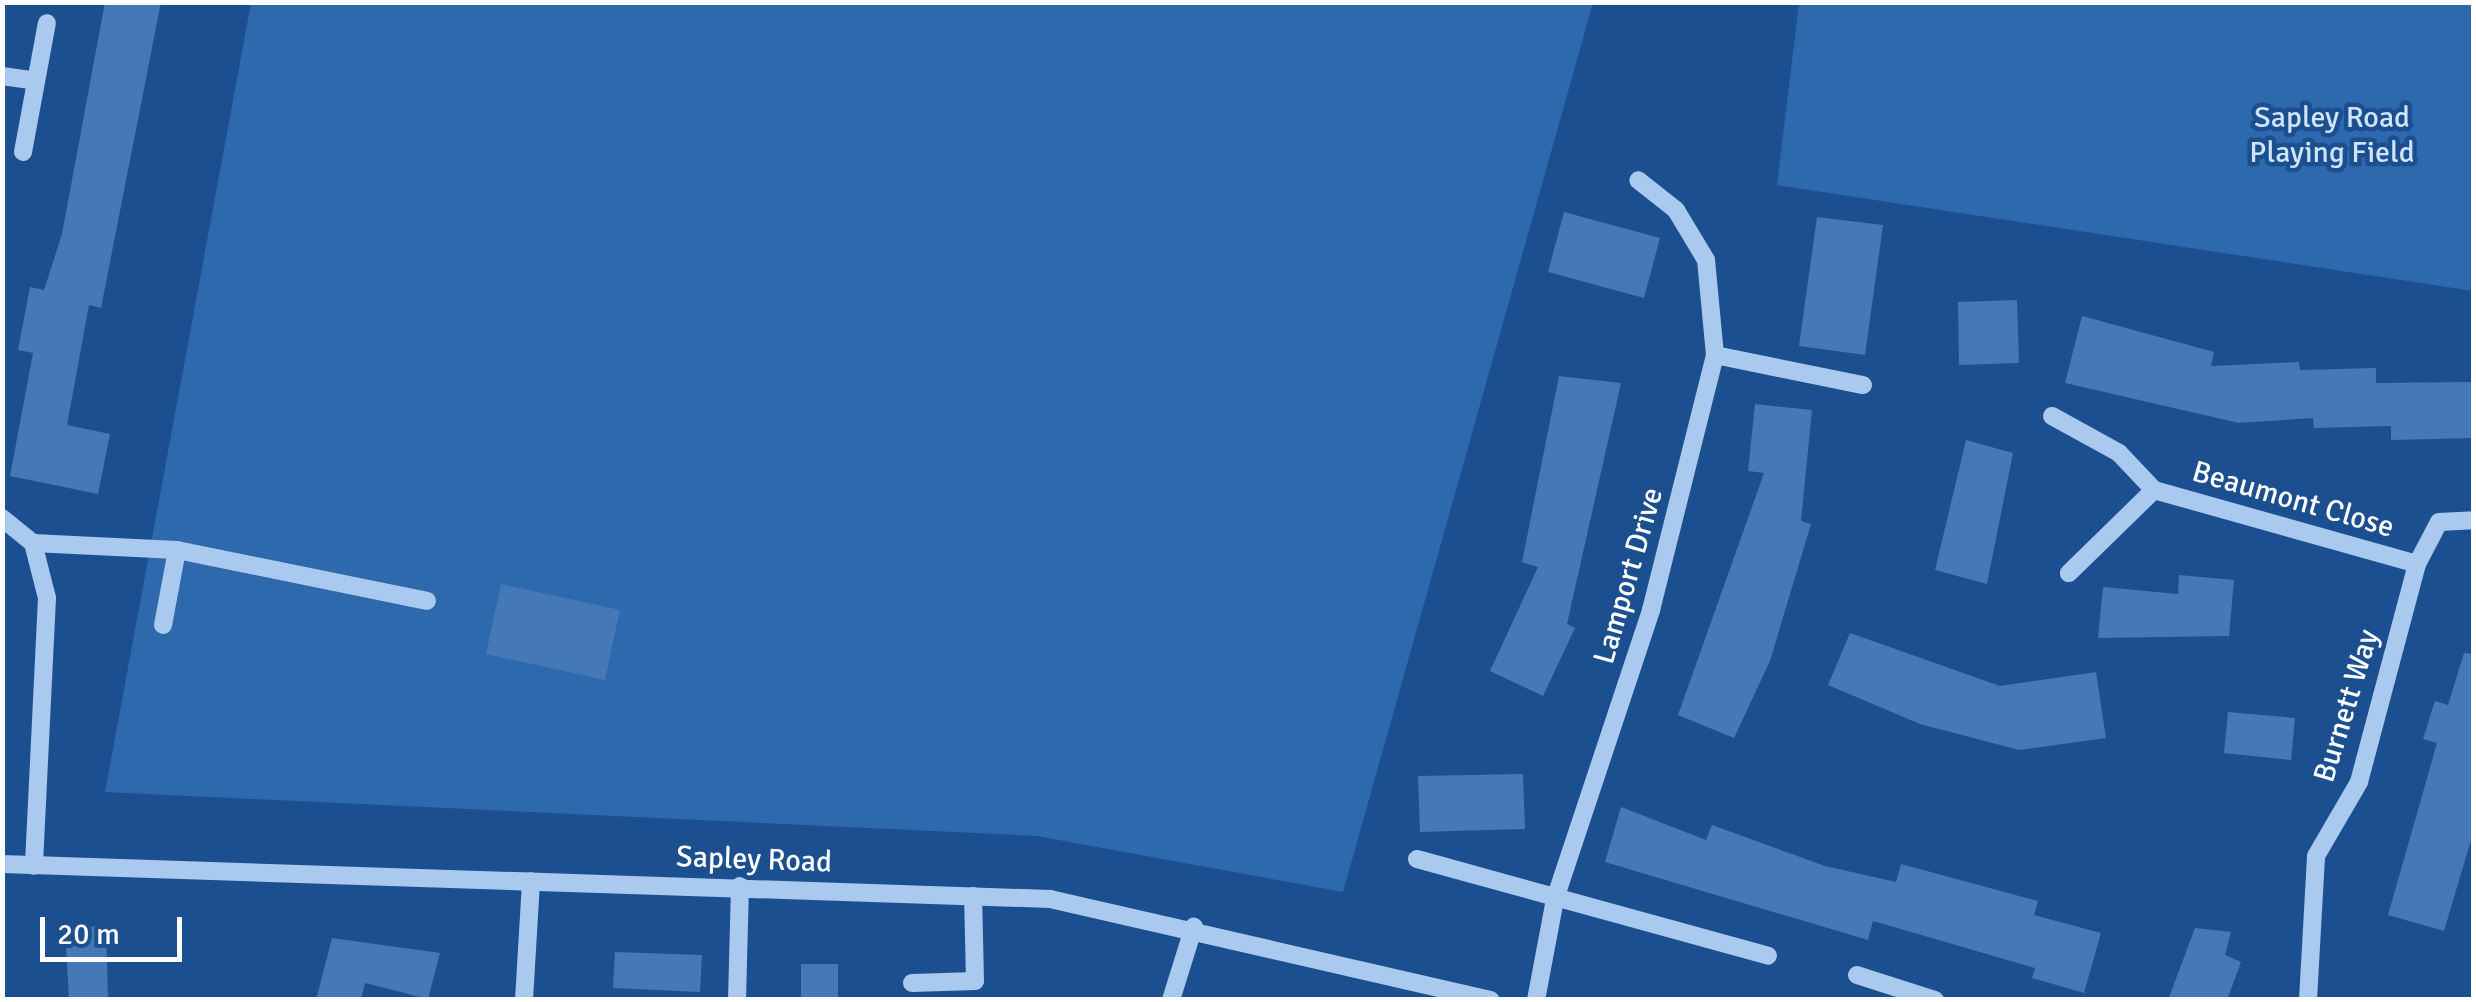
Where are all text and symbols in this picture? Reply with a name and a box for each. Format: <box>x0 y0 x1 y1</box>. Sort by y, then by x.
park label: Sapley Road Playing Field <box>2249 100 2415 170</box>
street label: Beaumont Close <box>2188 454 2398 546</box>
street label: Lamport Drive <box>1587 484 1671 668</box>
street label: Burnett Way <box>2307 625 2387 787</box>
street label: Sapley Road <box>676 839 832 881</box>
scale bar <box>45 897 188 959</box>
text: 20 m <box>57 916 120 953</box>

